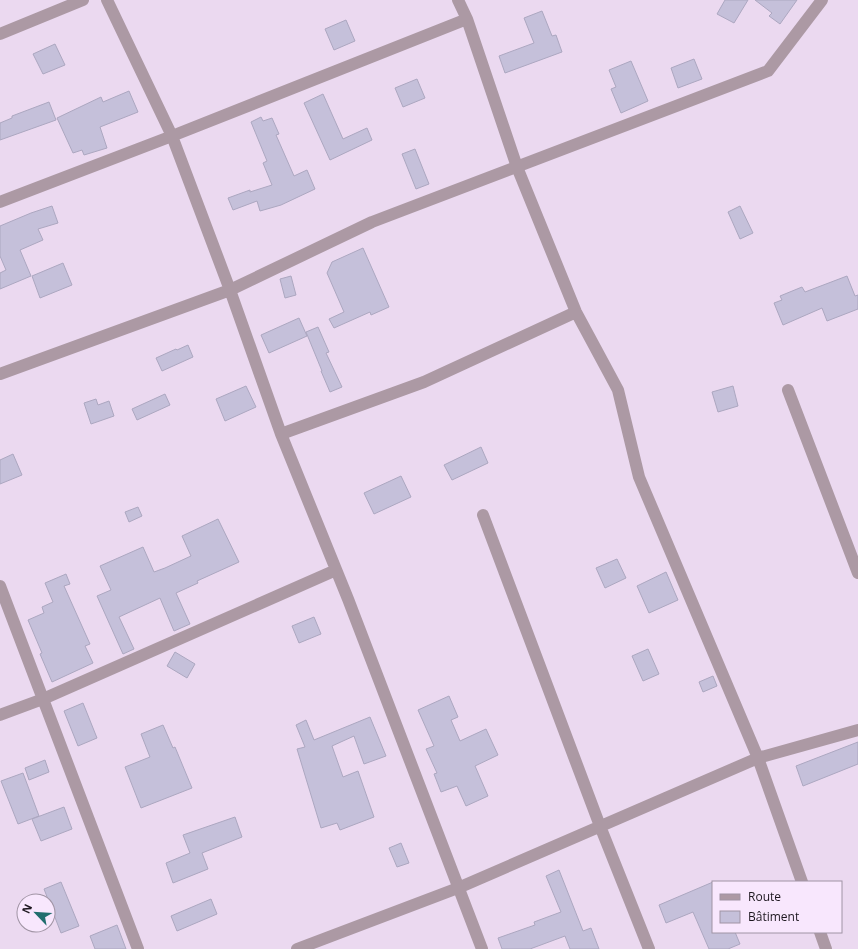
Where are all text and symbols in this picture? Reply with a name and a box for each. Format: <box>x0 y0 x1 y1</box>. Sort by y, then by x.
legend <box>712 881 842 933</box>
text: Route <box>748 888 781 905</box>
north arrow <box>16 893 56 933</box>
text: N <box>18 901 35 916</box>
text: Bâtiment <box>748 908 799 925</box>

